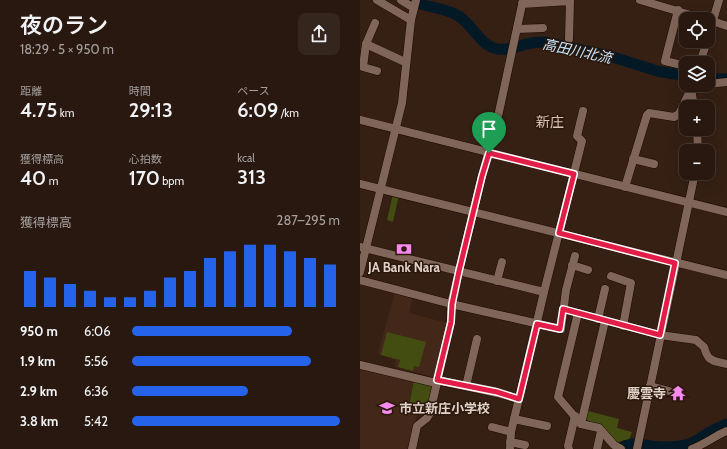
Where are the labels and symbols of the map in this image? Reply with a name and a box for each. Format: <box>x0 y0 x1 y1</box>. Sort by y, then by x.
water label: 高田川北流 <box>541 35 615 67</box>
pin <box>472 112 506 153</box>
district label: 新庄 <box>536 113 564 131</box>
bank icon: JA Bank Nara <box>395 240 413 258</box>
place label: JA Bank Nara <box>367 259 440 275</box>
temple icon: 慶雲寺 <box>669 384 687 402</box>
place label: 慶雲寺 <box>627 385 666 401</box>
school or university icon: 市立新庄小学校 <box>378 399 396 417</box>
place label: 市立新庄小学校 <box>399 400 490 416</box>

